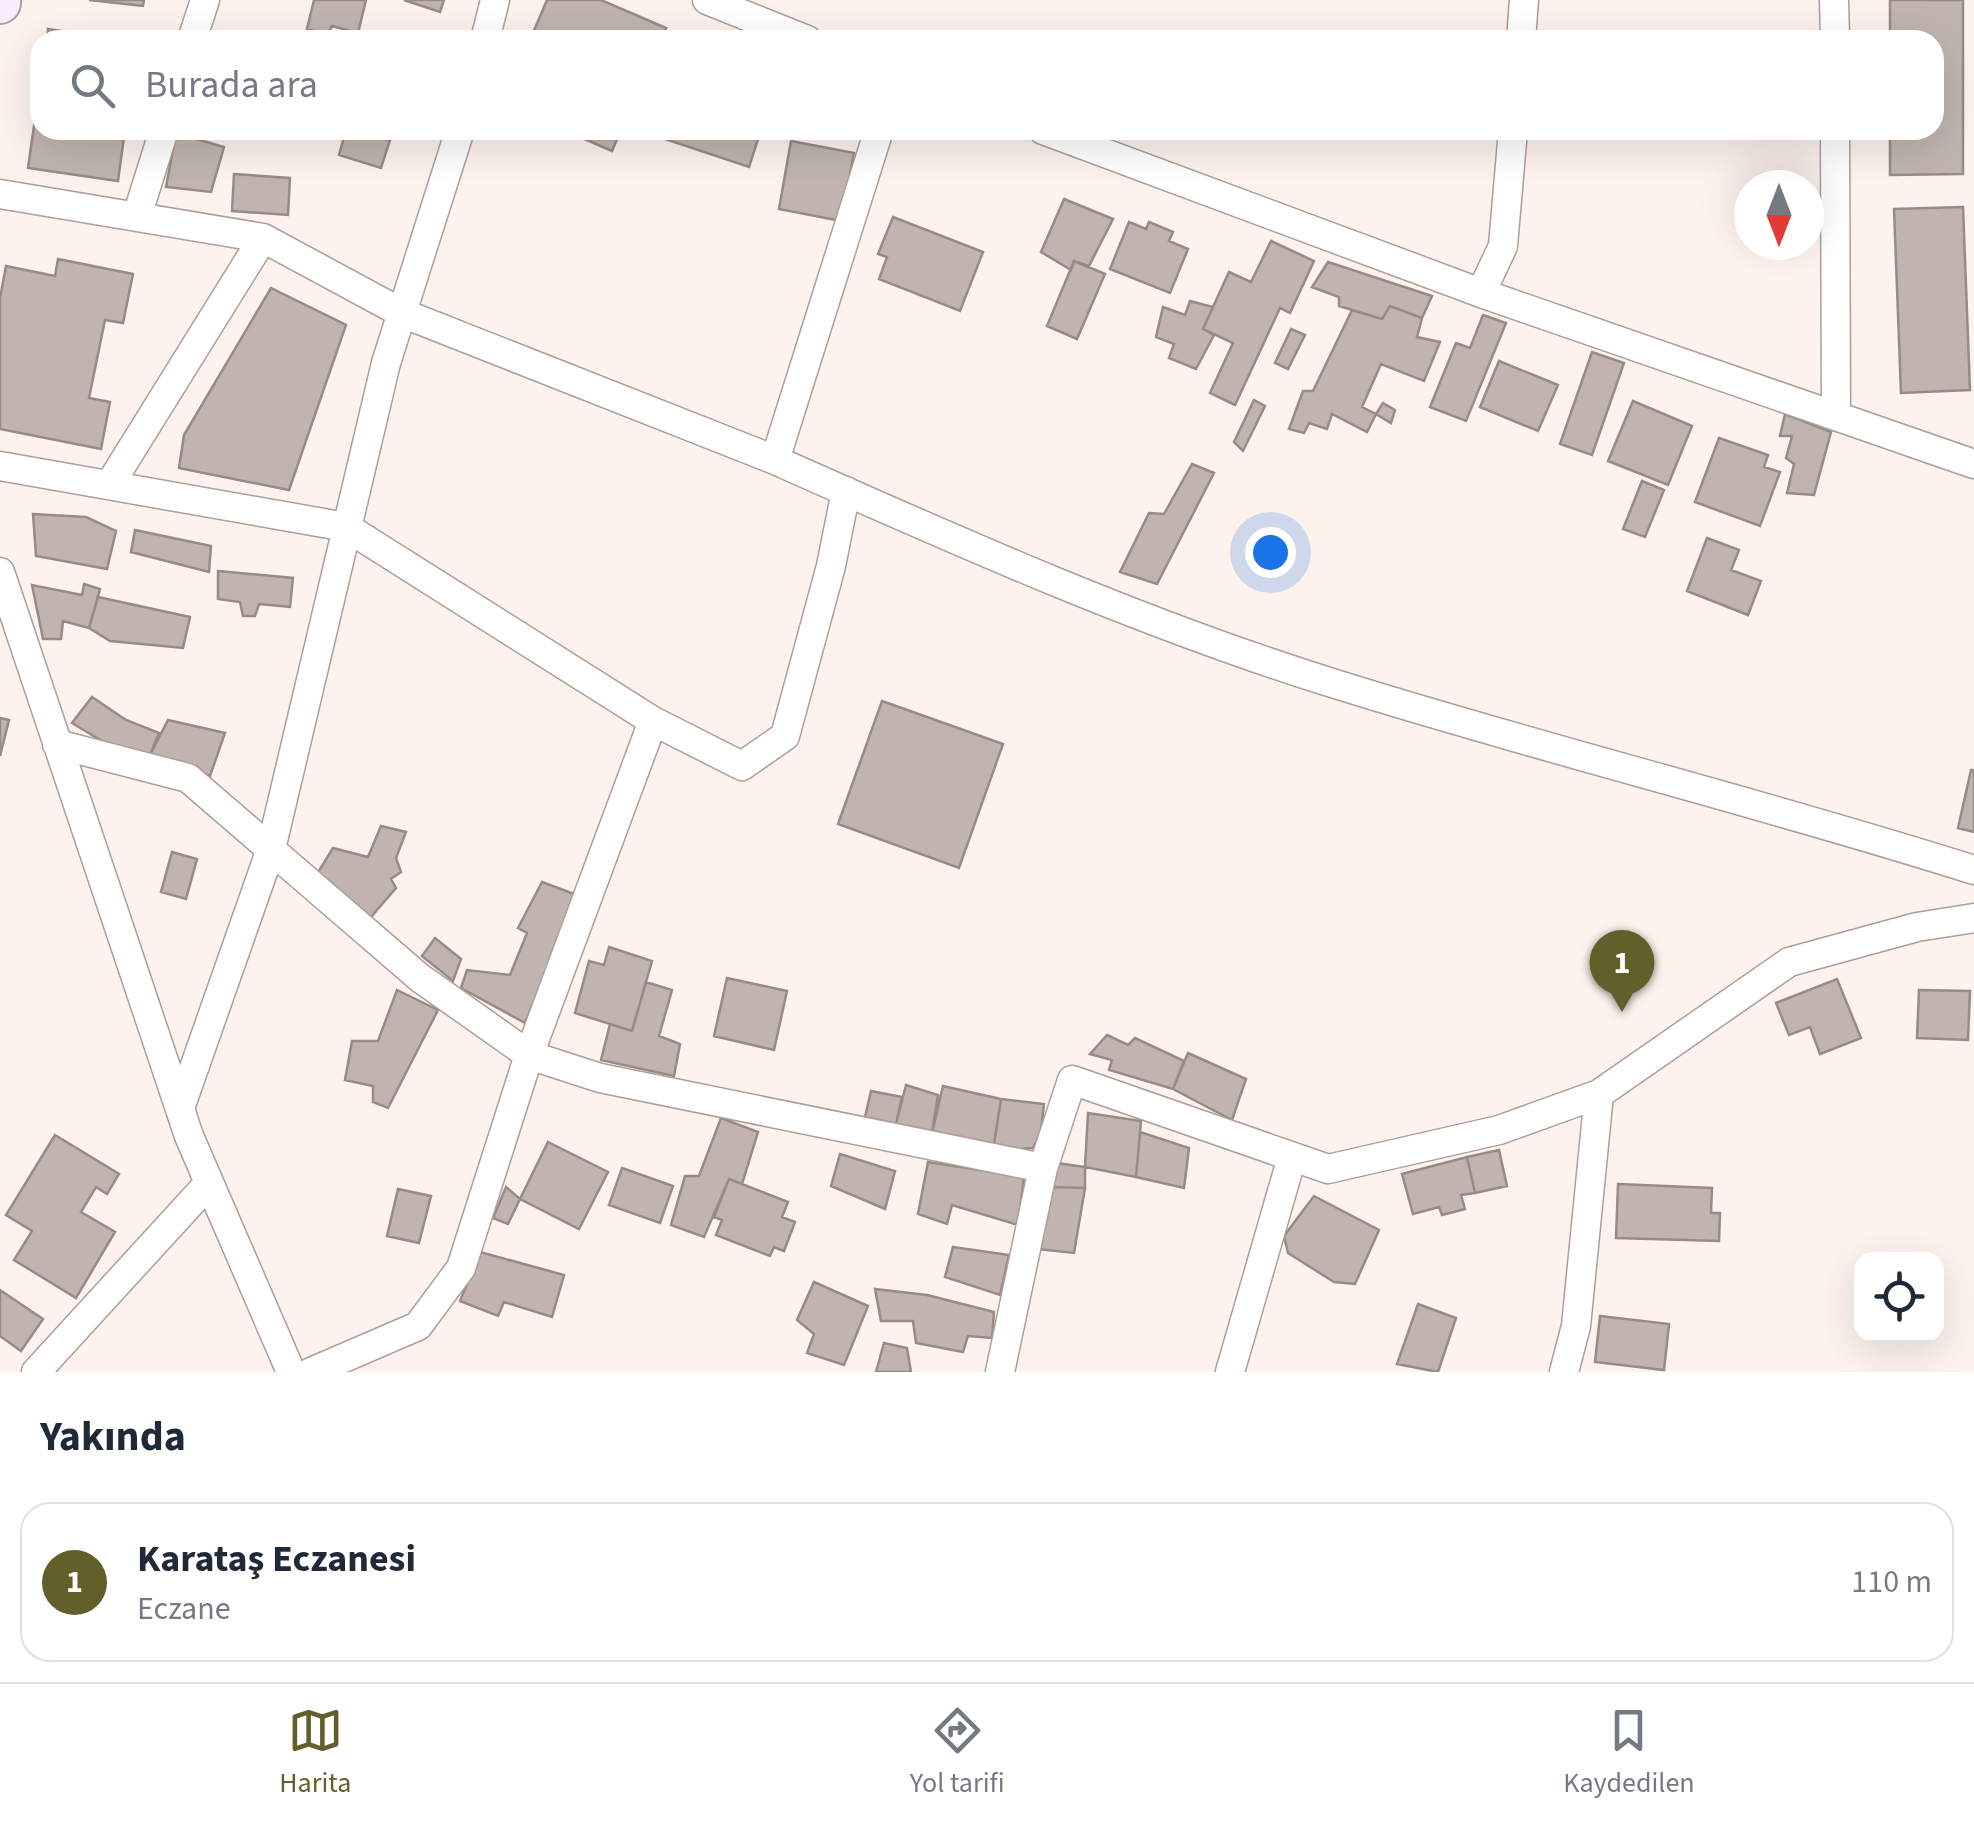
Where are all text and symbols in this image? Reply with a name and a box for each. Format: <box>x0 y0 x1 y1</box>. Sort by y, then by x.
search box <box>30 30 1944 140</box>
icon: search <box>65 58 120 113</box>
text: Burada ara <box>145 58 318 112</box>
north arrow <box>1734 170 1824 260</box>
your location <box>1245 527 1296 578</box>
pin: 1 <box>1590 930 1654 1012</box>
map controls <box>1854 1252 1944 1342</box>
button: locate <box>1854 1252 1944 1342</box>
text: Yakında <box>40 1407 186 1467</box>
text: Karataş Eczanesi <box>137 1532 416 1586</box>
text: 1 <box>66 1559 83 1605</box>
text: 110 m <box>1851 1559 1932 1605</box>
text: Eczane <box>137 1586 231 1632</box>
tab: Harita <box>279 1703 351 1803</box>
tab: Yol tarifi <box>910 1703 1005 1803</box>
tab: Kaydedilen <box>1563 1703 1695 1803</box>

